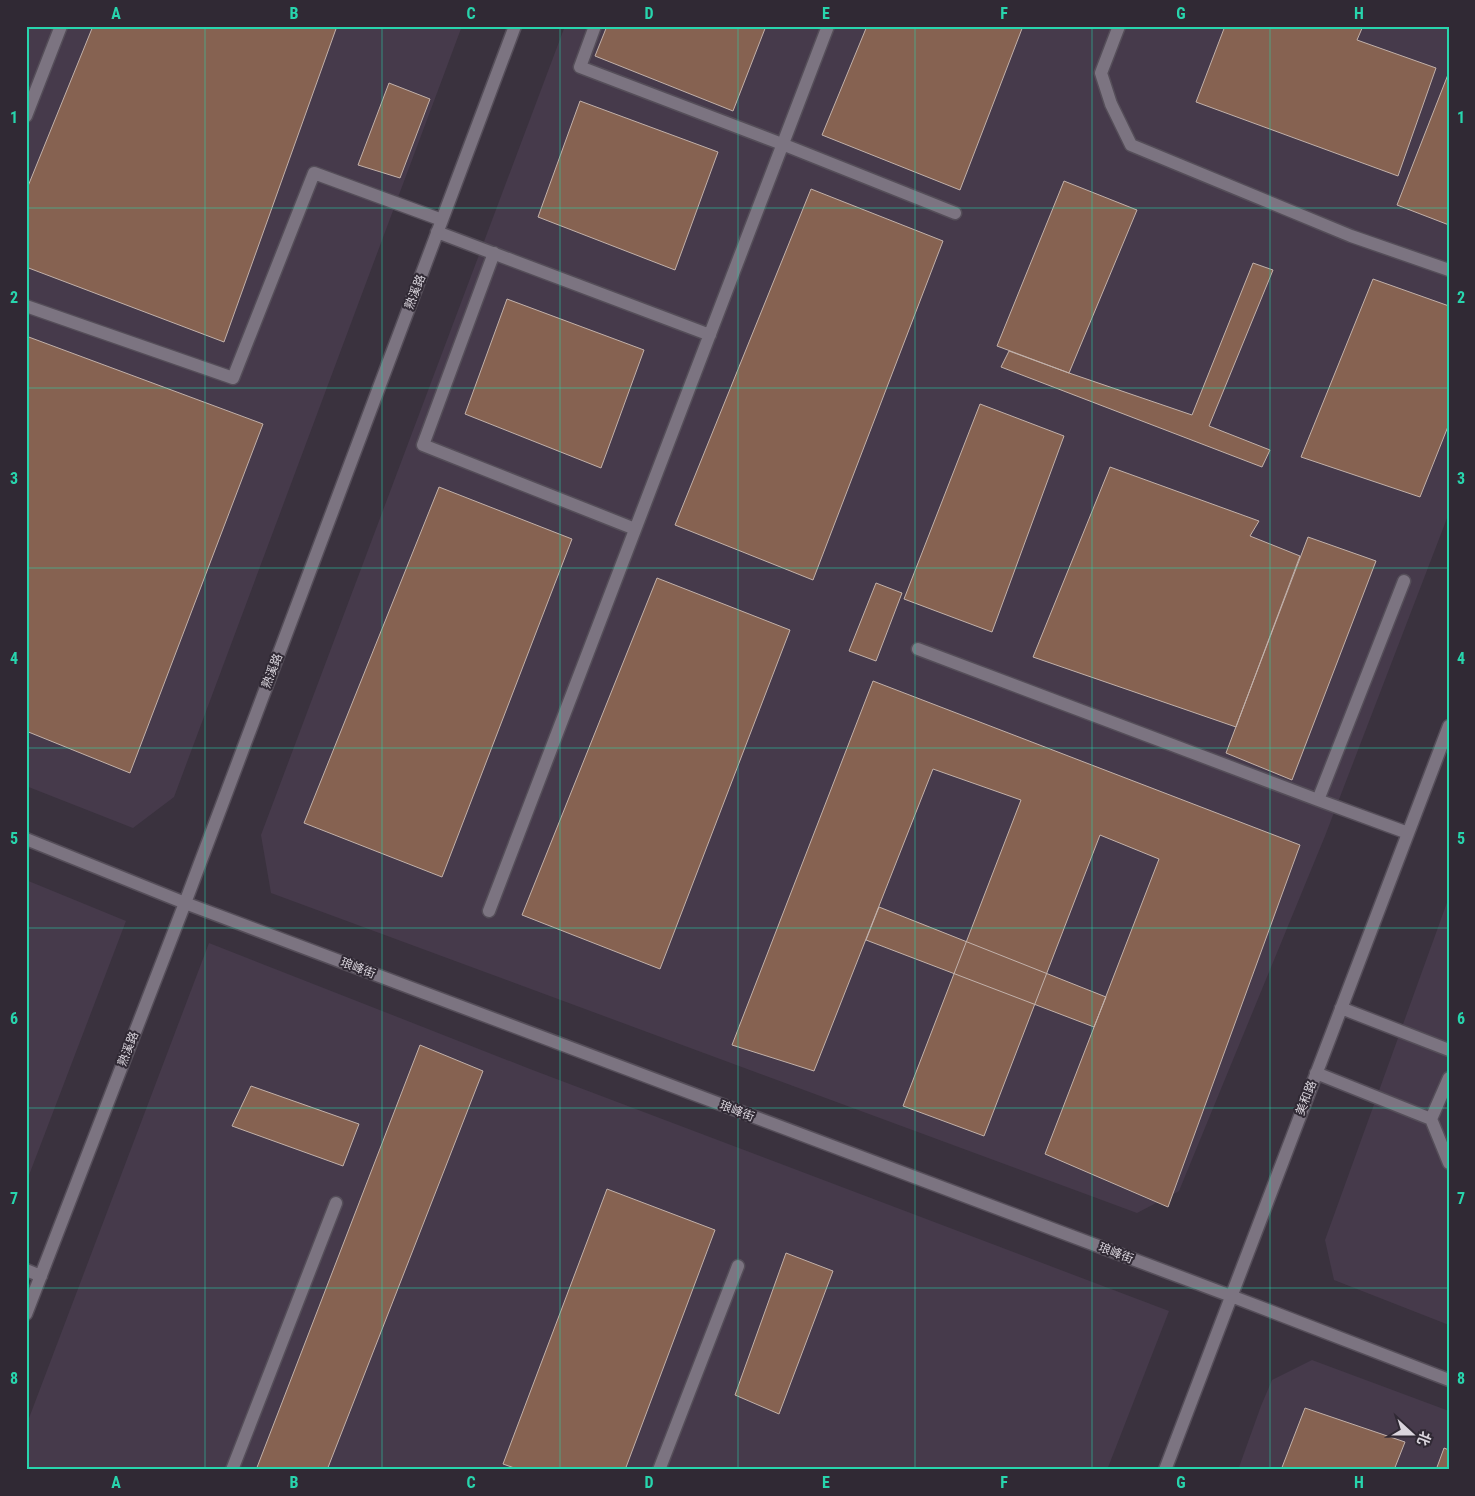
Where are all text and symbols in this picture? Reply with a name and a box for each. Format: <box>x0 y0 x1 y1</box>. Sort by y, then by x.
text: A <box>111 4 121 23</box>
text: B <box>290 4 299 23</box>
text: C <box>466 4 476 23</box>
text: D <box>644 4 654 23</box>
text: E <box>822 4 830 23</box>
text: F <box>1000 4 1008 23</box>
text: G <box>1176 4 1186 23</box>
text: H <box>1354 4 1364 23</box>
text: 1 <box>10 108 18 127</box>
text: 1 <box>1457 108 1465 127</box>
street label: 熟溪路 <box>402 273 428 311</box>
text: 2 <box>10 288 18 307</box>
text: 2 <box>1457 288 1465 307</box>
text: 3 <box>10 469 18 488</box>
text: 3 <box>1457 469 1465 488</box>
text: 4 <box>10 649 18 668</box>
text: 4 <box>1457 649 1465 668</box>
street label: 熟溪路 <box>259 652 285 690</box>
text: 5 <box>10 829 18 848</box>
text: 5 <box>1457 829 1465 848</box>
street label: 琅峰街 <box>339 955 377 981</box>
text: 6 <box>10 1009 18 1028</box>
text: 6 <box>1457 1009 1465 1028</box>
street label: 熟溪路 <box>115 1030 141 1068</box>
street label: 美和路 <box>1293 1079 1319 1117</box>
street label: 琅峰街 <box>718 1098 756 1124</box>
text: 7 <box>10 1189 18 1208</box>
text: 7 <box>1457 1189 1465 1208</box>
street label: 琅峰街 <box>1097 1240 1135 1266</box>
text: 8 <box>10 1369 18 1388</box>
text: 8 <box>1457 1369 1465 1388</box>
north arrow <box>1388 1408 1438 1458</box>
text: 北 <box>1414 1429 1434 1448</box>
text: A <box>111 1473 121 1492</box>
text: B <box>290 1473 299 1492</box>
text: C <box>466 1473 476 1492</box>
text: D <box>644 1473 654 1492</box>
text: E <box>822 1473 830 1492</box>
text: F <box>1000 1473 1008 1492</box>
text: G <box>1176 1473 1186 1492</box>
text: H <box>1354 1473 1364 1492</box>

